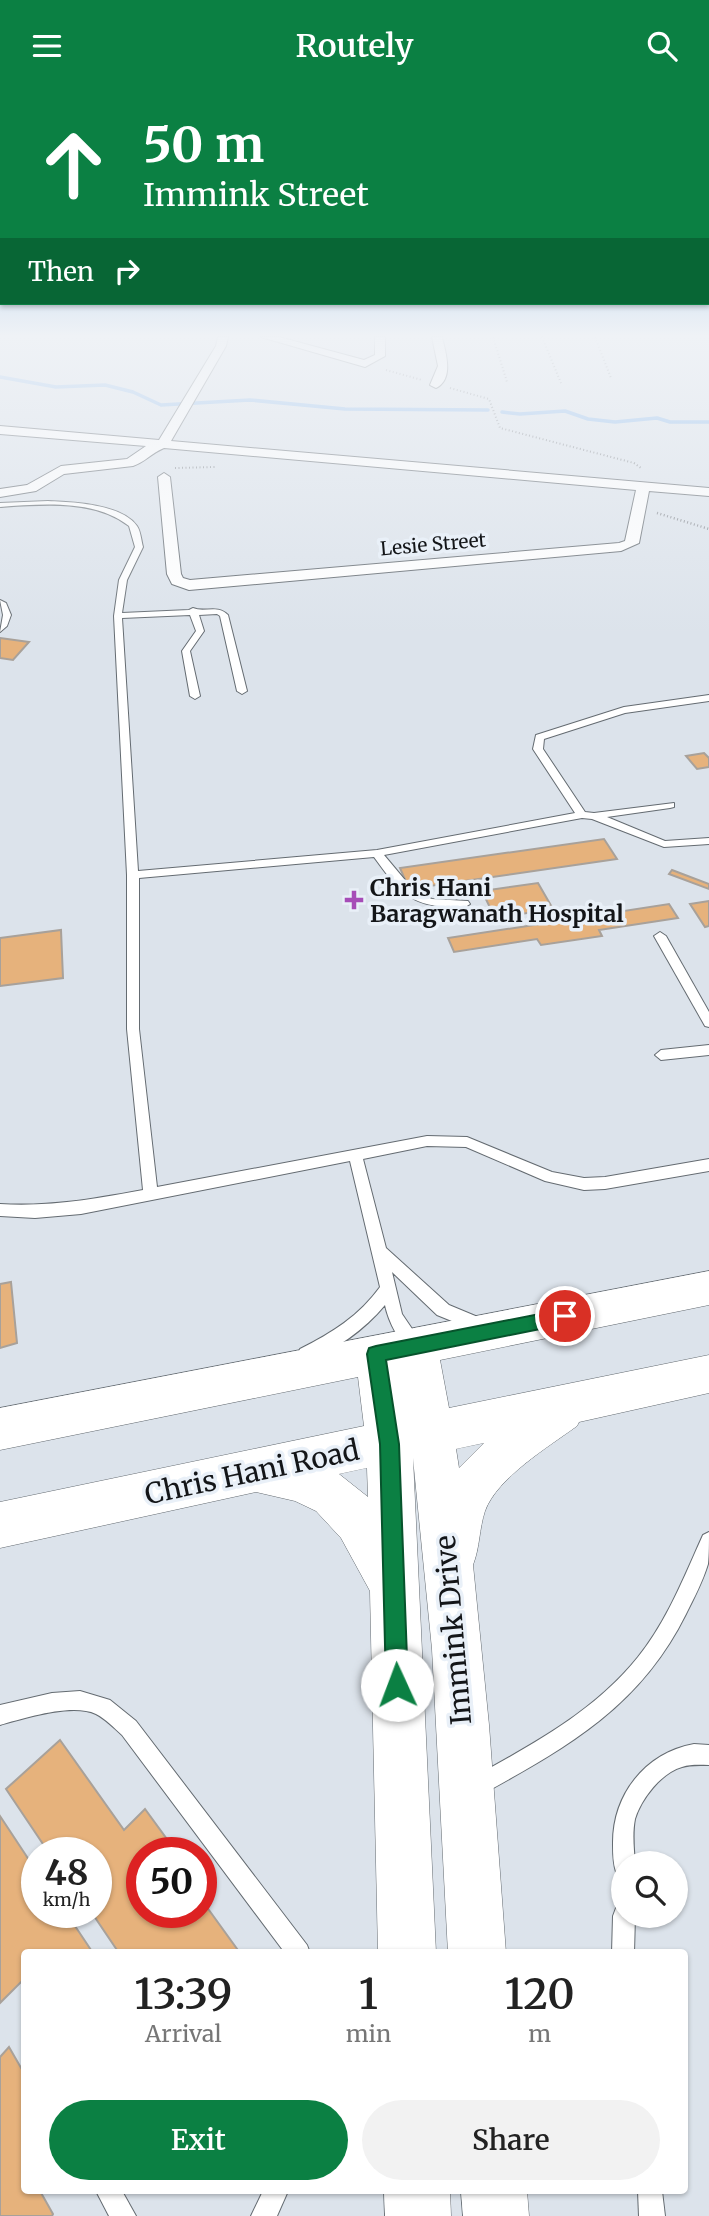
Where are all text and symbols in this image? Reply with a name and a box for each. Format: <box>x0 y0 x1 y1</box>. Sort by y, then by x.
text: Routely <box>295 26 414 66</box>
icon: menu <box>28 27 66 65</box>
icon: search <box>643 27 681 65</box>
text: 50 m <box>143 114 264 175</box>
icon: ahead <box>28 119 119 210</box>
text: Immink Street <box>143 175 369 215</box>
icon: right <box>108 252 146 290</box>
text: Then <box>28 255 94 288</box>
street label: Lesie Street <box>379 527 487 561</box>
place label: Chris Hani Baragwanath Hospital <box>370 873 624 928</box>
marker: Chris Hani Baragwanath Hospital <box>344 890 364 910</box>
pin <box>535 1286 595 1346</box>
icon: arrive <box>546 1297 584 1335</box>
street label: Chris Hani Road <box>142 1432 363 1512</box>
street label: Immink Drive <box>427 1534 479 1726</box>
position arrow <box>360 1648 434 1722</box>
speed limit sign: 50 <box>126 1837 217 1928</box>
text: 48 <box>45 1851 88 1895</box>
map controls <box>611 1851 688 1928</box>
button: search <box>611 1851 688 1928</box>
text: km/h <box>43 1888 90 1911</box>
text: 13:39 <box>134 1968 232 2020</box>
text: 1 <box>359 1968 378 2020</box>
text: 120 <box>504 1968 575 2020</box>
text: Arrival <box>145 2019 222 2048</box>
text: min <box>346 2019 391 2048</box>
text: m <box>528 2019 551 2048</box>
button: Exit <box>49 2100 348 2180</box>
button: Share <box>362 2100 660 2180</box>

